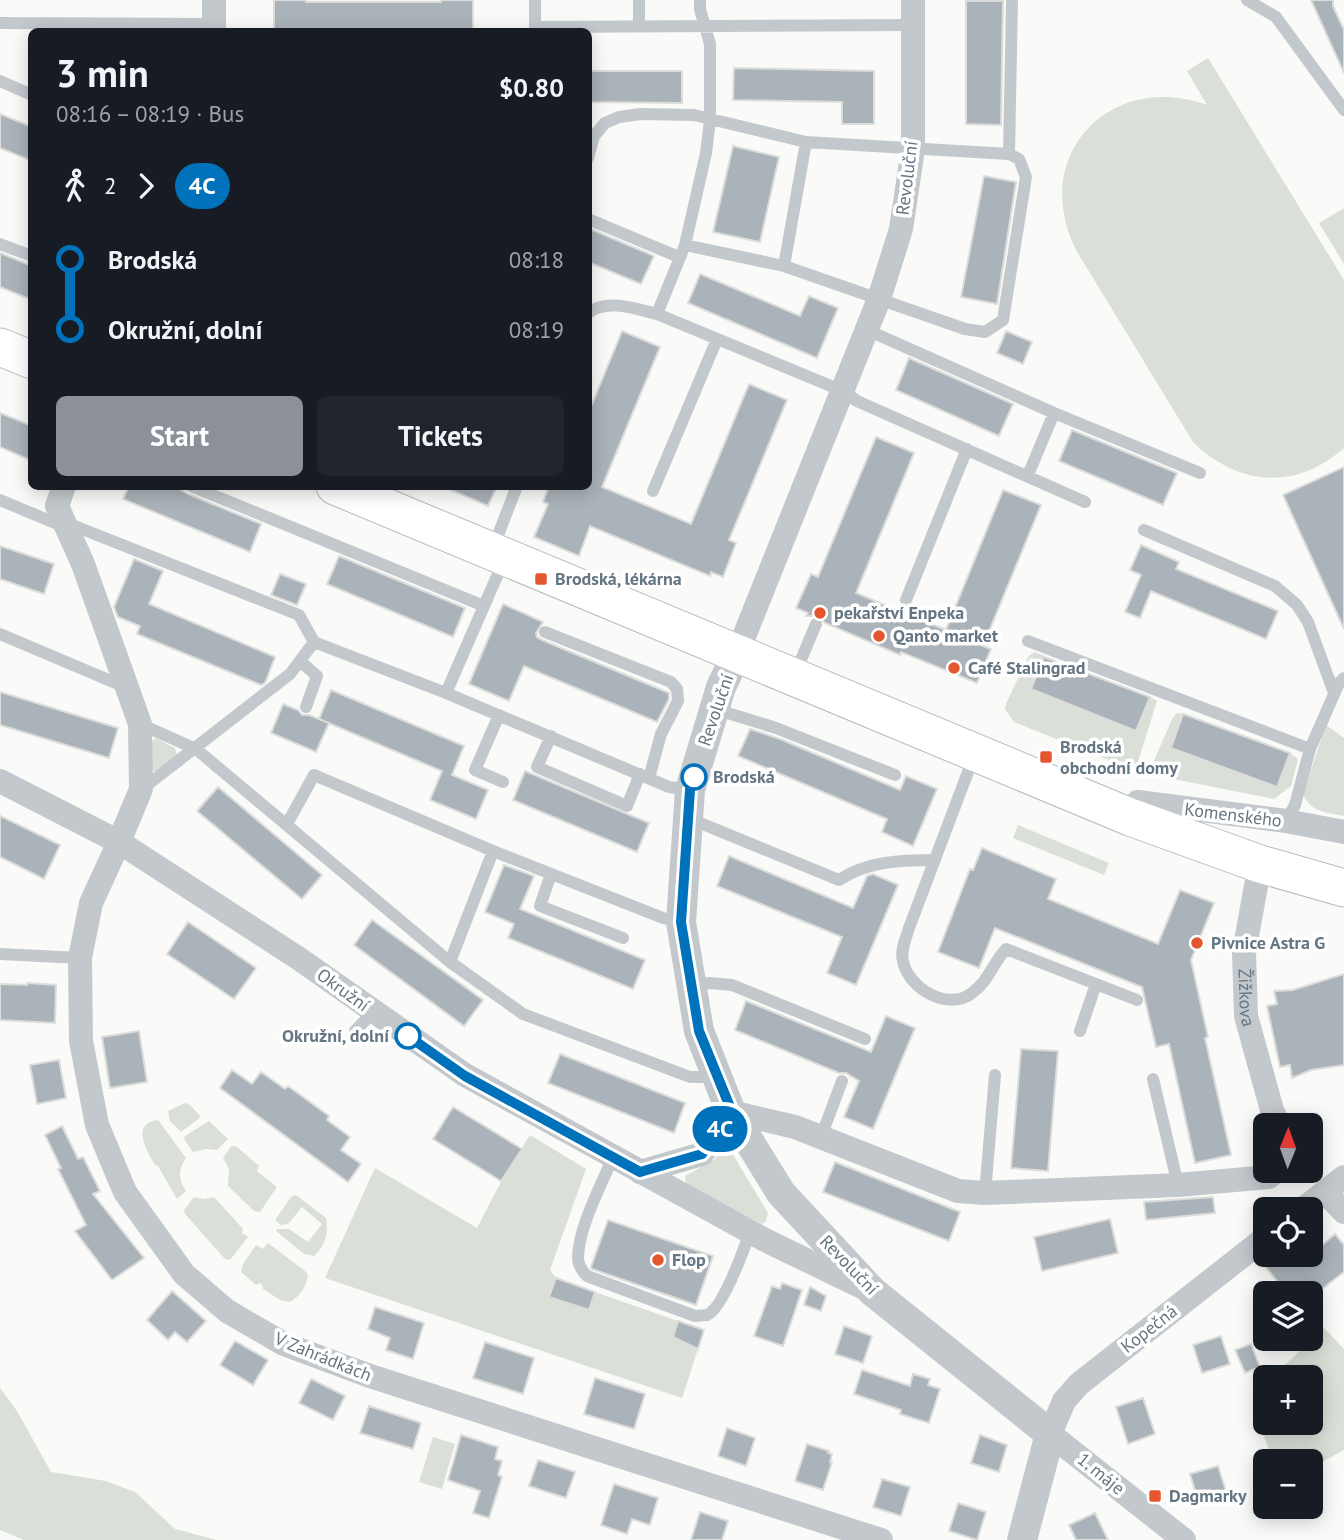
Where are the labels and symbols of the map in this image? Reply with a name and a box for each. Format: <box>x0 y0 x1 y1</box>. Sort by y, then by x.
street label: Revoluční <box>891 139 922 216</box>
place label: Brodská, lékárna <box>555 567 682 590</box>
marker: Brodská, lékárna <box>533 571 549 587</box>
place label: pekařství Enpeka <box>834 601 964 624</box>
marker: pekařství Enpeka <box>812 605 828 621</box>
place label: Qanto market <box>893 624 999 647</box>
marker: Qanto market <box>871 628 887 644</box>
place label: Café Stalingrad <box>968 656 1085 679</box>
marker: Café Stalingrad <box>946 660 962 676</box>
street label: Revoluční <box>693 671 739 749</box>
place label: Brodská obchodní domy <box>1060 735 1178 779</box>
marker: Brodská obchodní domy <box>1038 749 1054 765</box>
marker: Brodská <box>681 764 707 790</box>
place label: Brodská <box>713 765 775 788</box>
street label: Komenského <box>1183 797 1283 832</box>
place label: Pivnice Astra G <box>1211 931 1325 954</box>
marker: Pivnice Astra G <box>1189 935 1205 951</box>
street label: Okružní <box>312 963 374 1016</box>
street label: Žižkova <box>1234 968 1260 1029</box>
marker: Okružní, dolní <box>395 1023 421 1049</box>
place label: Okružní, dolní <box>282 1024 389 1047</box>
line badge: 4C <box>688 1106 752 1152</box>
north arrow <box>1253 1113 1323 1183</box>
street label: Revoluční <box>815 1230 884 1300</box>
place label: Flop <box>672 1248 706 1271</box>
marker: Flop <box>650 1252 666 1268</box>
street label: Kopečná <box>1116 1299 1182 1358</box>
street label: V Zahrádkách <box>270 1326 375 1386</box>
street label: 1. máje <box>1073 1448 1130 1500</box>
place label: Dagmarky <box>1169 1484 1247 1507</box>
marker: Dagmarky <box>1147 1488 1163 1504</box>

